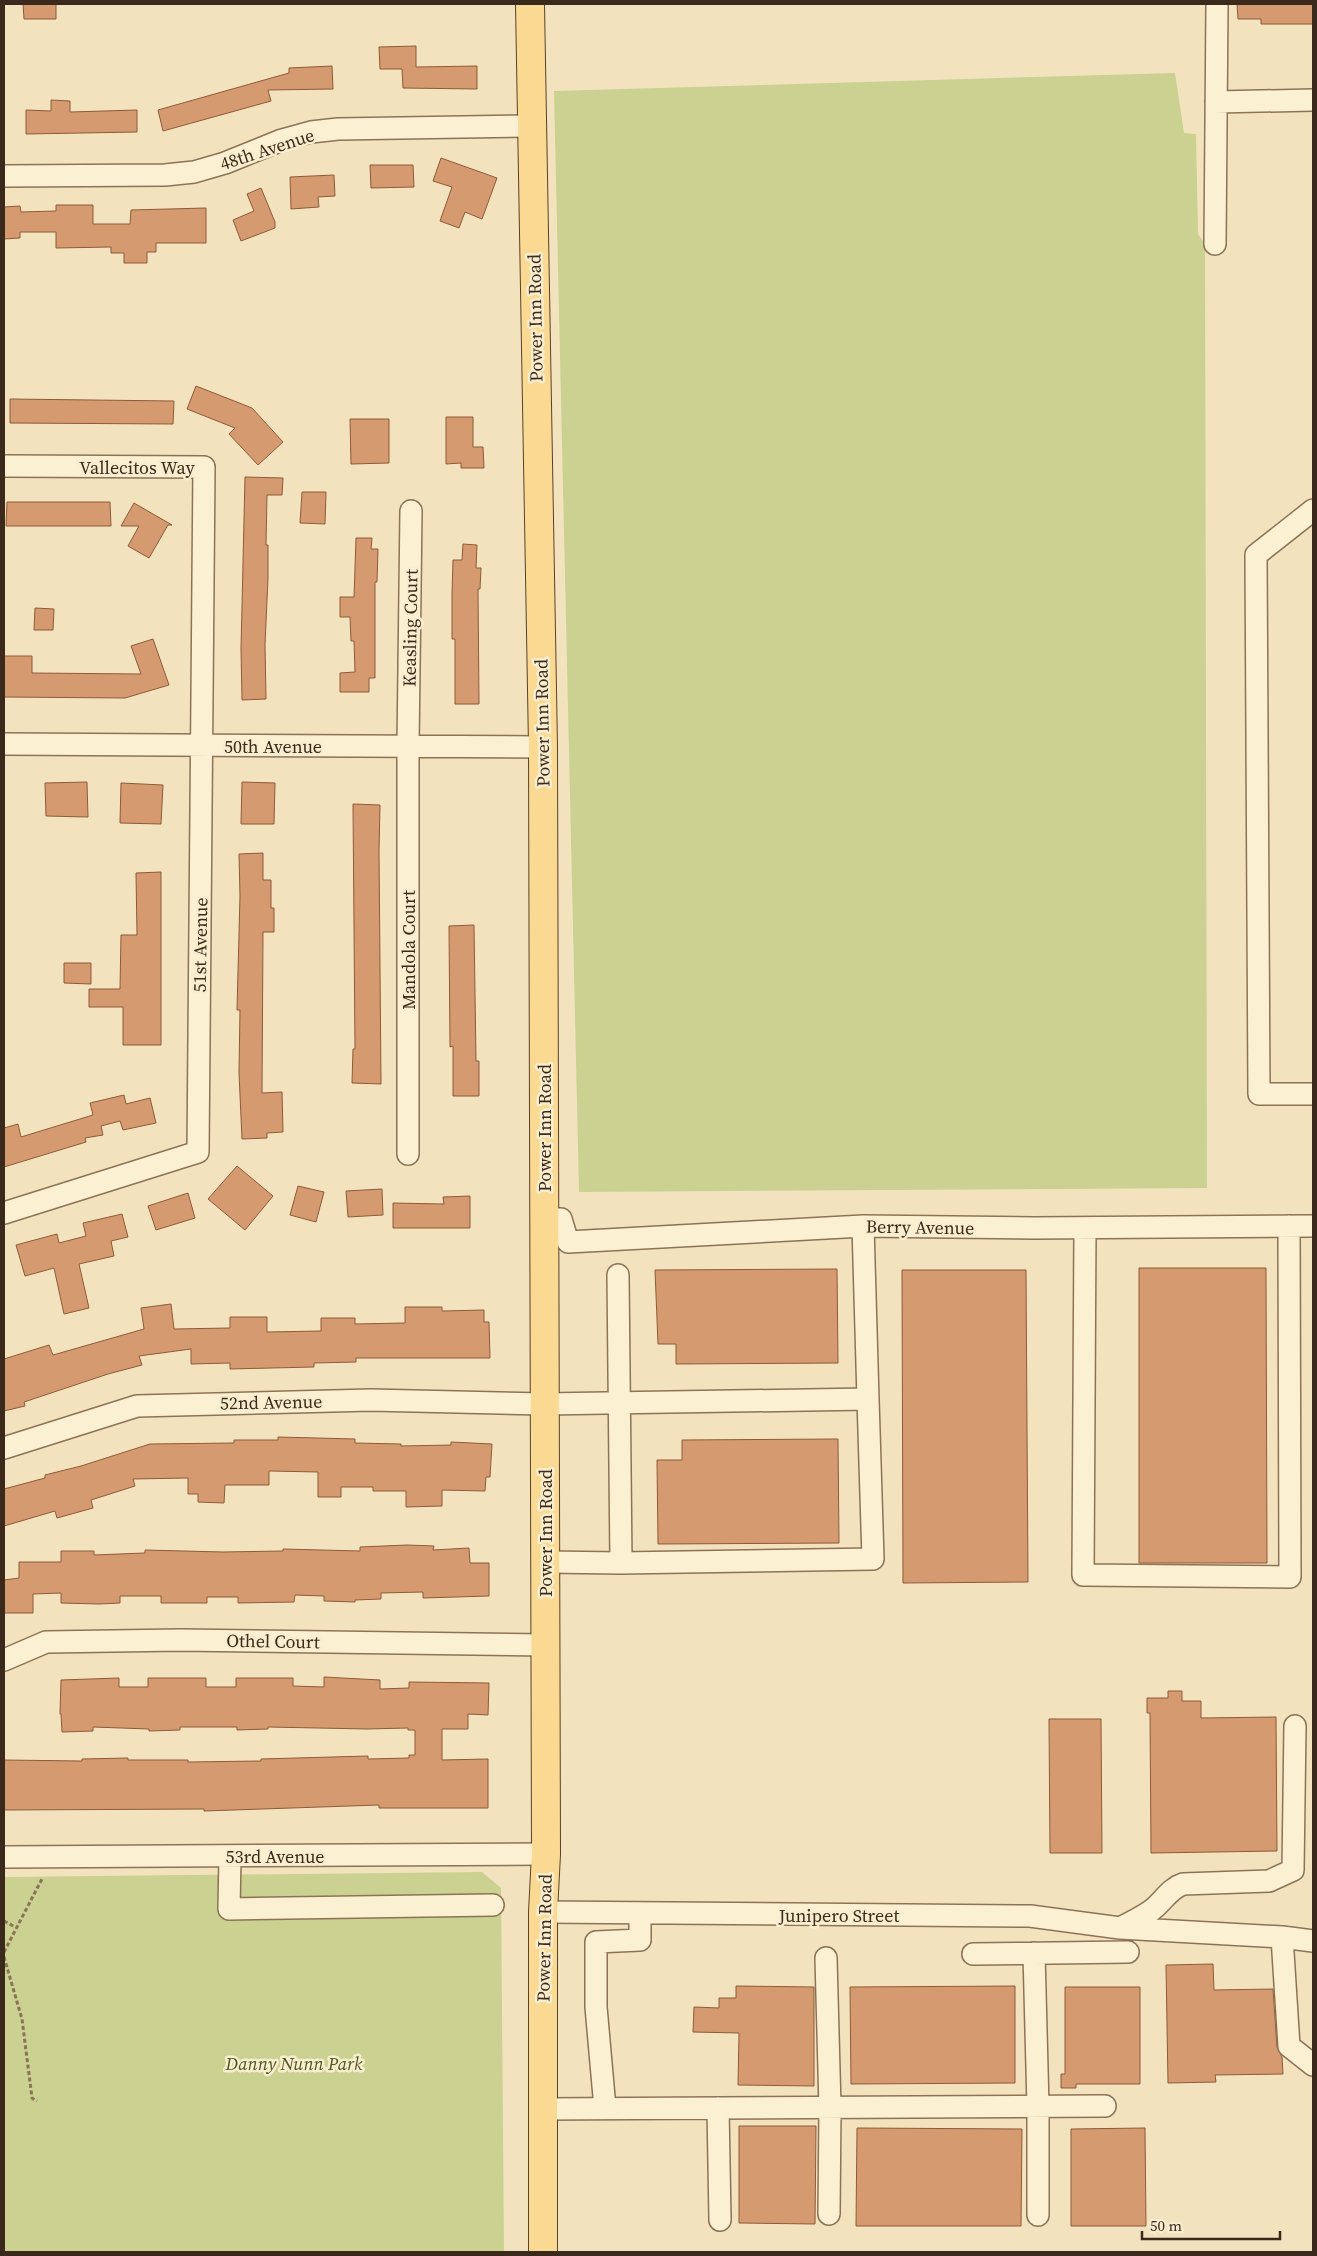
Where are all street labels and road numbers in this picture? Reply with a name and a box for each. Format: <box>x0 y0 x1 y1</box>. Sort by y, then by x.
street label: 48th Avenue <box>217 122 317 176</box>
street label: Power Inn Road <box>521 254 549 382</box>
street label: Vallecitos Way <box>79 455 195 480</box>
street label: Keasling Court <box>396 569 424 687</box>
street label: Power Inn Road <box>528 659 556 787</box>
street label: 50th Avenue <box>224 734 322 759</box>
street label: Mandola Court <box>396 890 421 1010</box>
street label: 51st Avenue <box>187 897 213 993</box>
street label: Power Inn Road <box>532 1064 557 1192</box>
street label: Berry Avenue <box>866 1214 974 1240</box>
street label: 52nd Avenue <box>220 1389 322 1415</box>
street label: Power Inn Road <box>533 1469 558 1597</box>
street label: Othel Court <box>226 1628 320 1654</box>
street label: 53rd Avenue <box>226 1844 324 1869</box>
street label: Power Inn Road <box>530 1874 558 2002</box>
street label: Junipero Street <box>778 1903 899 1928</box>

